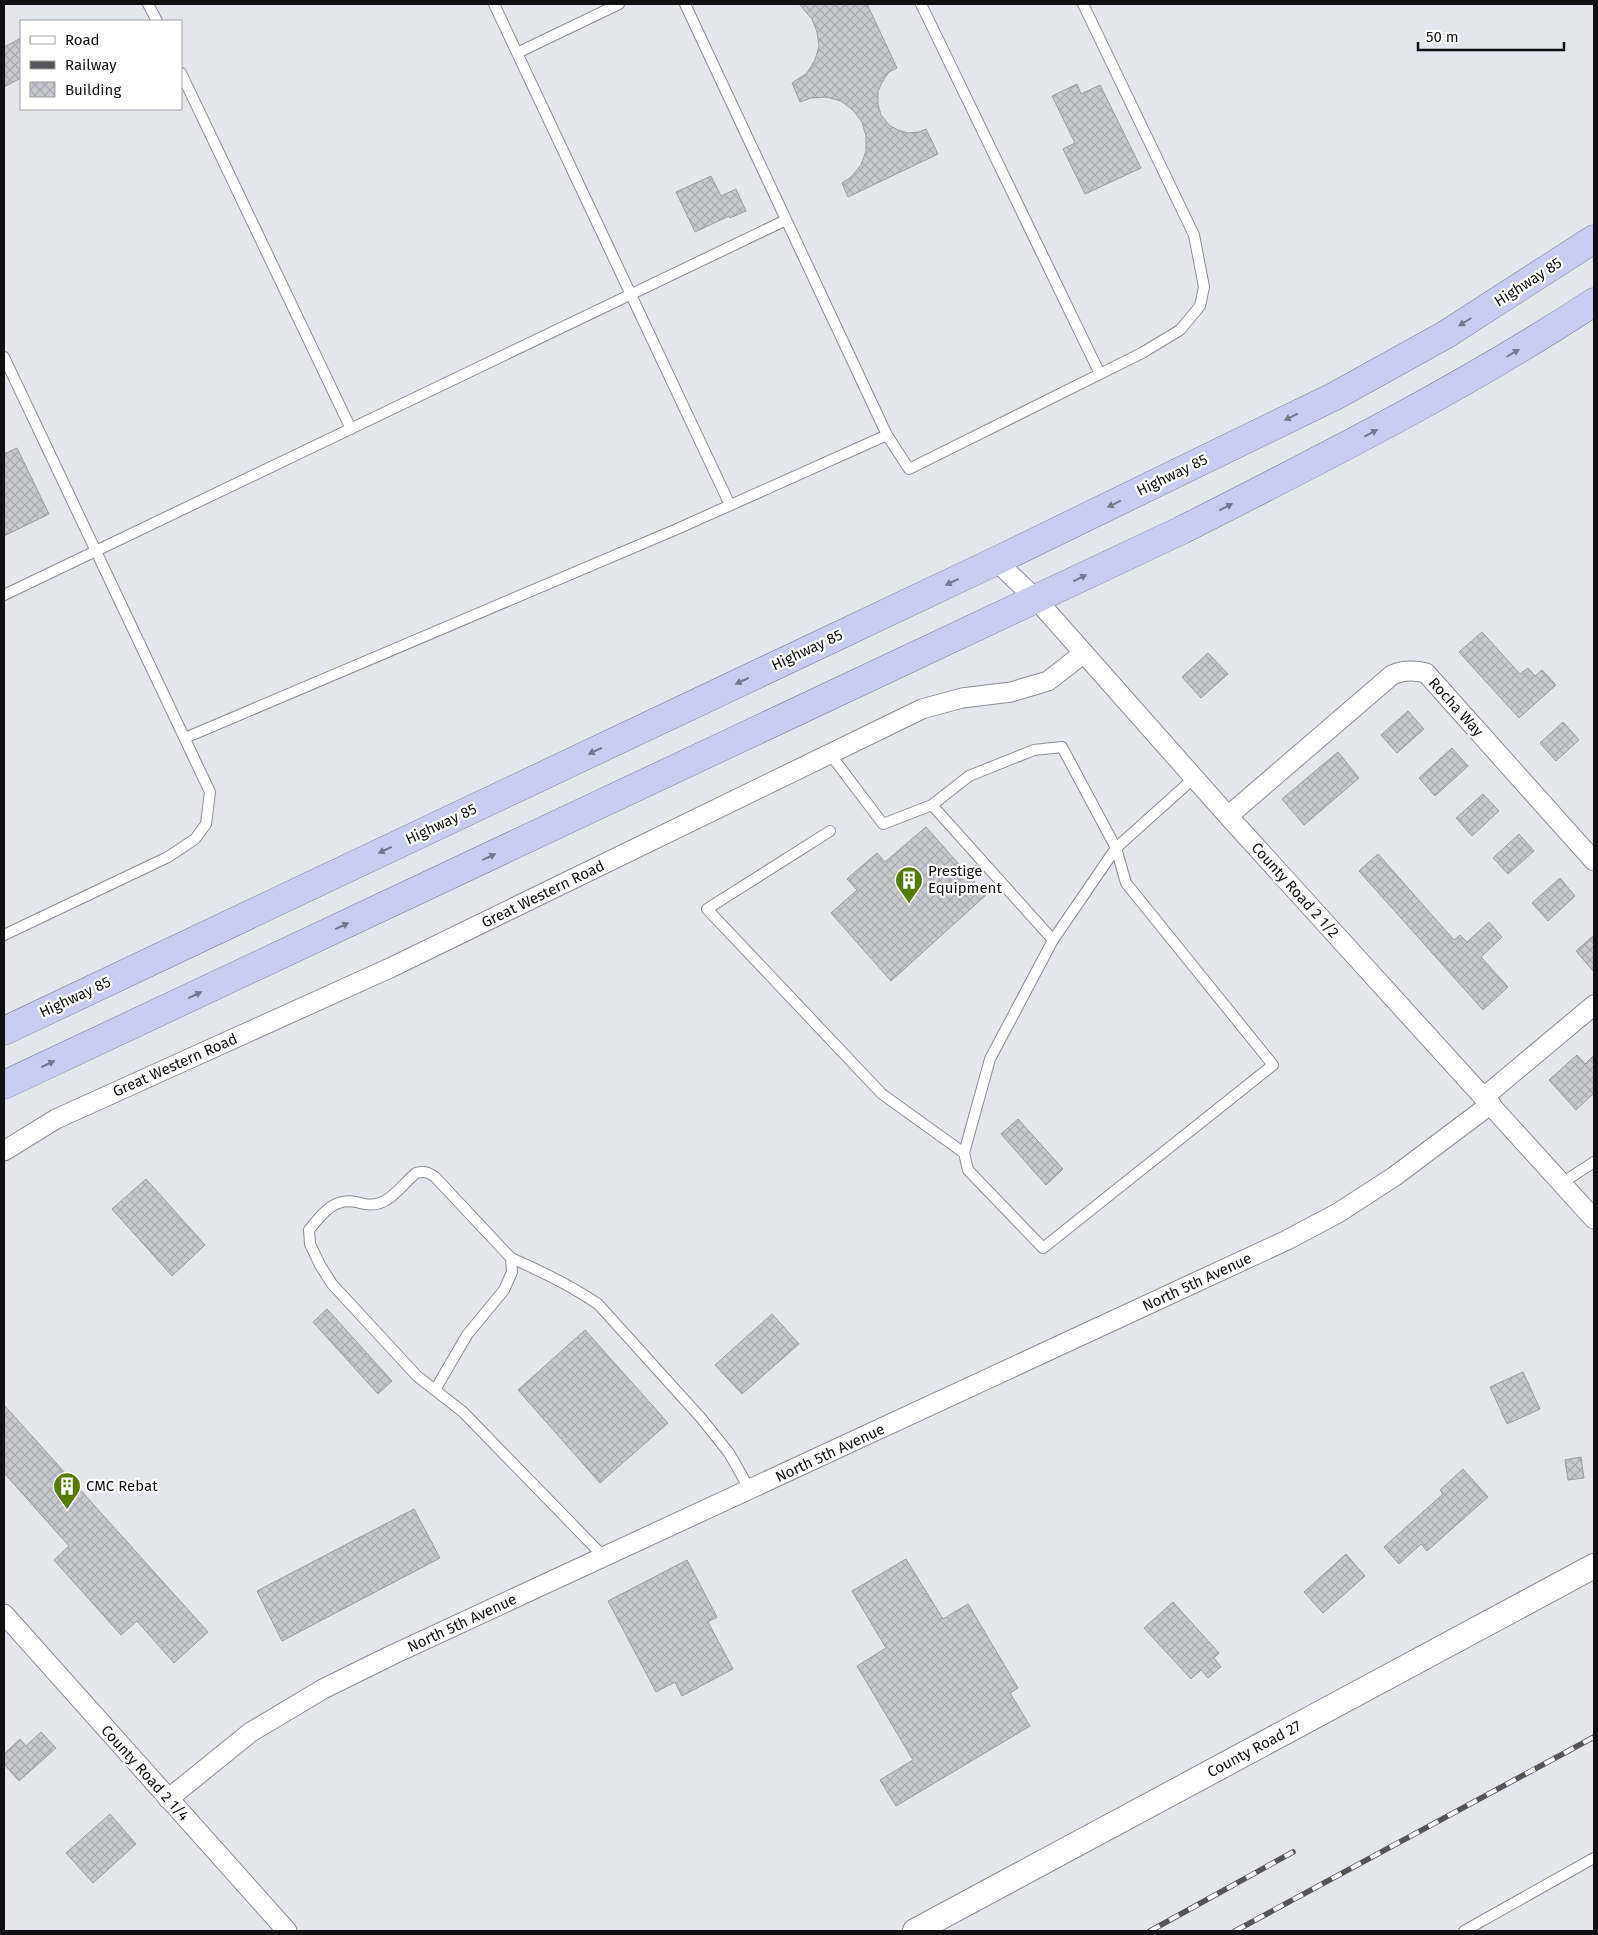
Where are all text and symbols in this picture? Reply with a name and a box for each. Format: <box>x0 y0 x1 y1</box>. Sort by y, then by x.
legend <box>20 20 182 110</box>
scale bar <box>1418 20 1564 52</box>
text: 50 m <box>1426 28 1459 46</box>
text: Road <box>65 31 100 49</box>
text: Railway <box>65 56 117 74</box>
text: Building <box>65 81 121 99</box>
street label: Highway 85 <box>1491 254 1565 310</box>
one-way arrow <box>1458 318 1472 327</box>
one-way arrow <box>1505 349 1520 357</box>
one-way arrow <box>1284 413 1298 421</box>
one-way arrow <box>1364 429 1378 437</box>
street label: Highway 85 <box>1134 450 1210 500</box>
one-way arrow <box>1107 500 1121 508</box>
one-way arrow <box>1219 503 1234 511</box>
one-way arrow <box>1073 574 1087 582</box>
one-way arrow <box>945 578 959 586</box>
street label: Highway 85 <box>768 626 846 674</box>
street label: Rocha Way <box>1425 674 1488 741</box>
one-way arrow <box>735 677 749 685</box>
one-way arrow <box>588 746 603 755</box>
street label: Highway 85 <box>402 800 480 848</box>
street label: County Road 2 1/2 <box>1247 839 1343 941</box>
one-way arrow <box>378 847 392 855</box>
one-way arrow <box>482 852 496 860</box>
street label: Great Western Road <box>479 856 607 932</box>
place label: Prestige Equipment <box>928 862 1002 897</box>
building icon: Prestige Equipment <box>894 865 924 904</box>
one-way arrow <box>335 922 349 930</box>
street label: Highway 85 <box>36 973 114 1021</box>
one-way arrow <box>188 991 202 999</box>
street label: Great Western Road <box>110 1029 240 1101</box>
one-way arrow <box>41 1060 55 1068</box>
street label: North 5th Avenue <box>1140 1249 1254 1315</box>
street label: North 5th Avenue <box>773 1420 887 1486</box>
building icon: CMC Rebat <box>52 1471 82 1510</box>
place label: CMC Rebat <box>86 1477 158 1495</box>
street label: North 5th Avenue <box>405 1590 519 1656</box>
street label: County Road 27 <box>1204 1717 1304 1781</box>
street label: County Road 2 1/4 <box>97 1721 193 1825</box>

